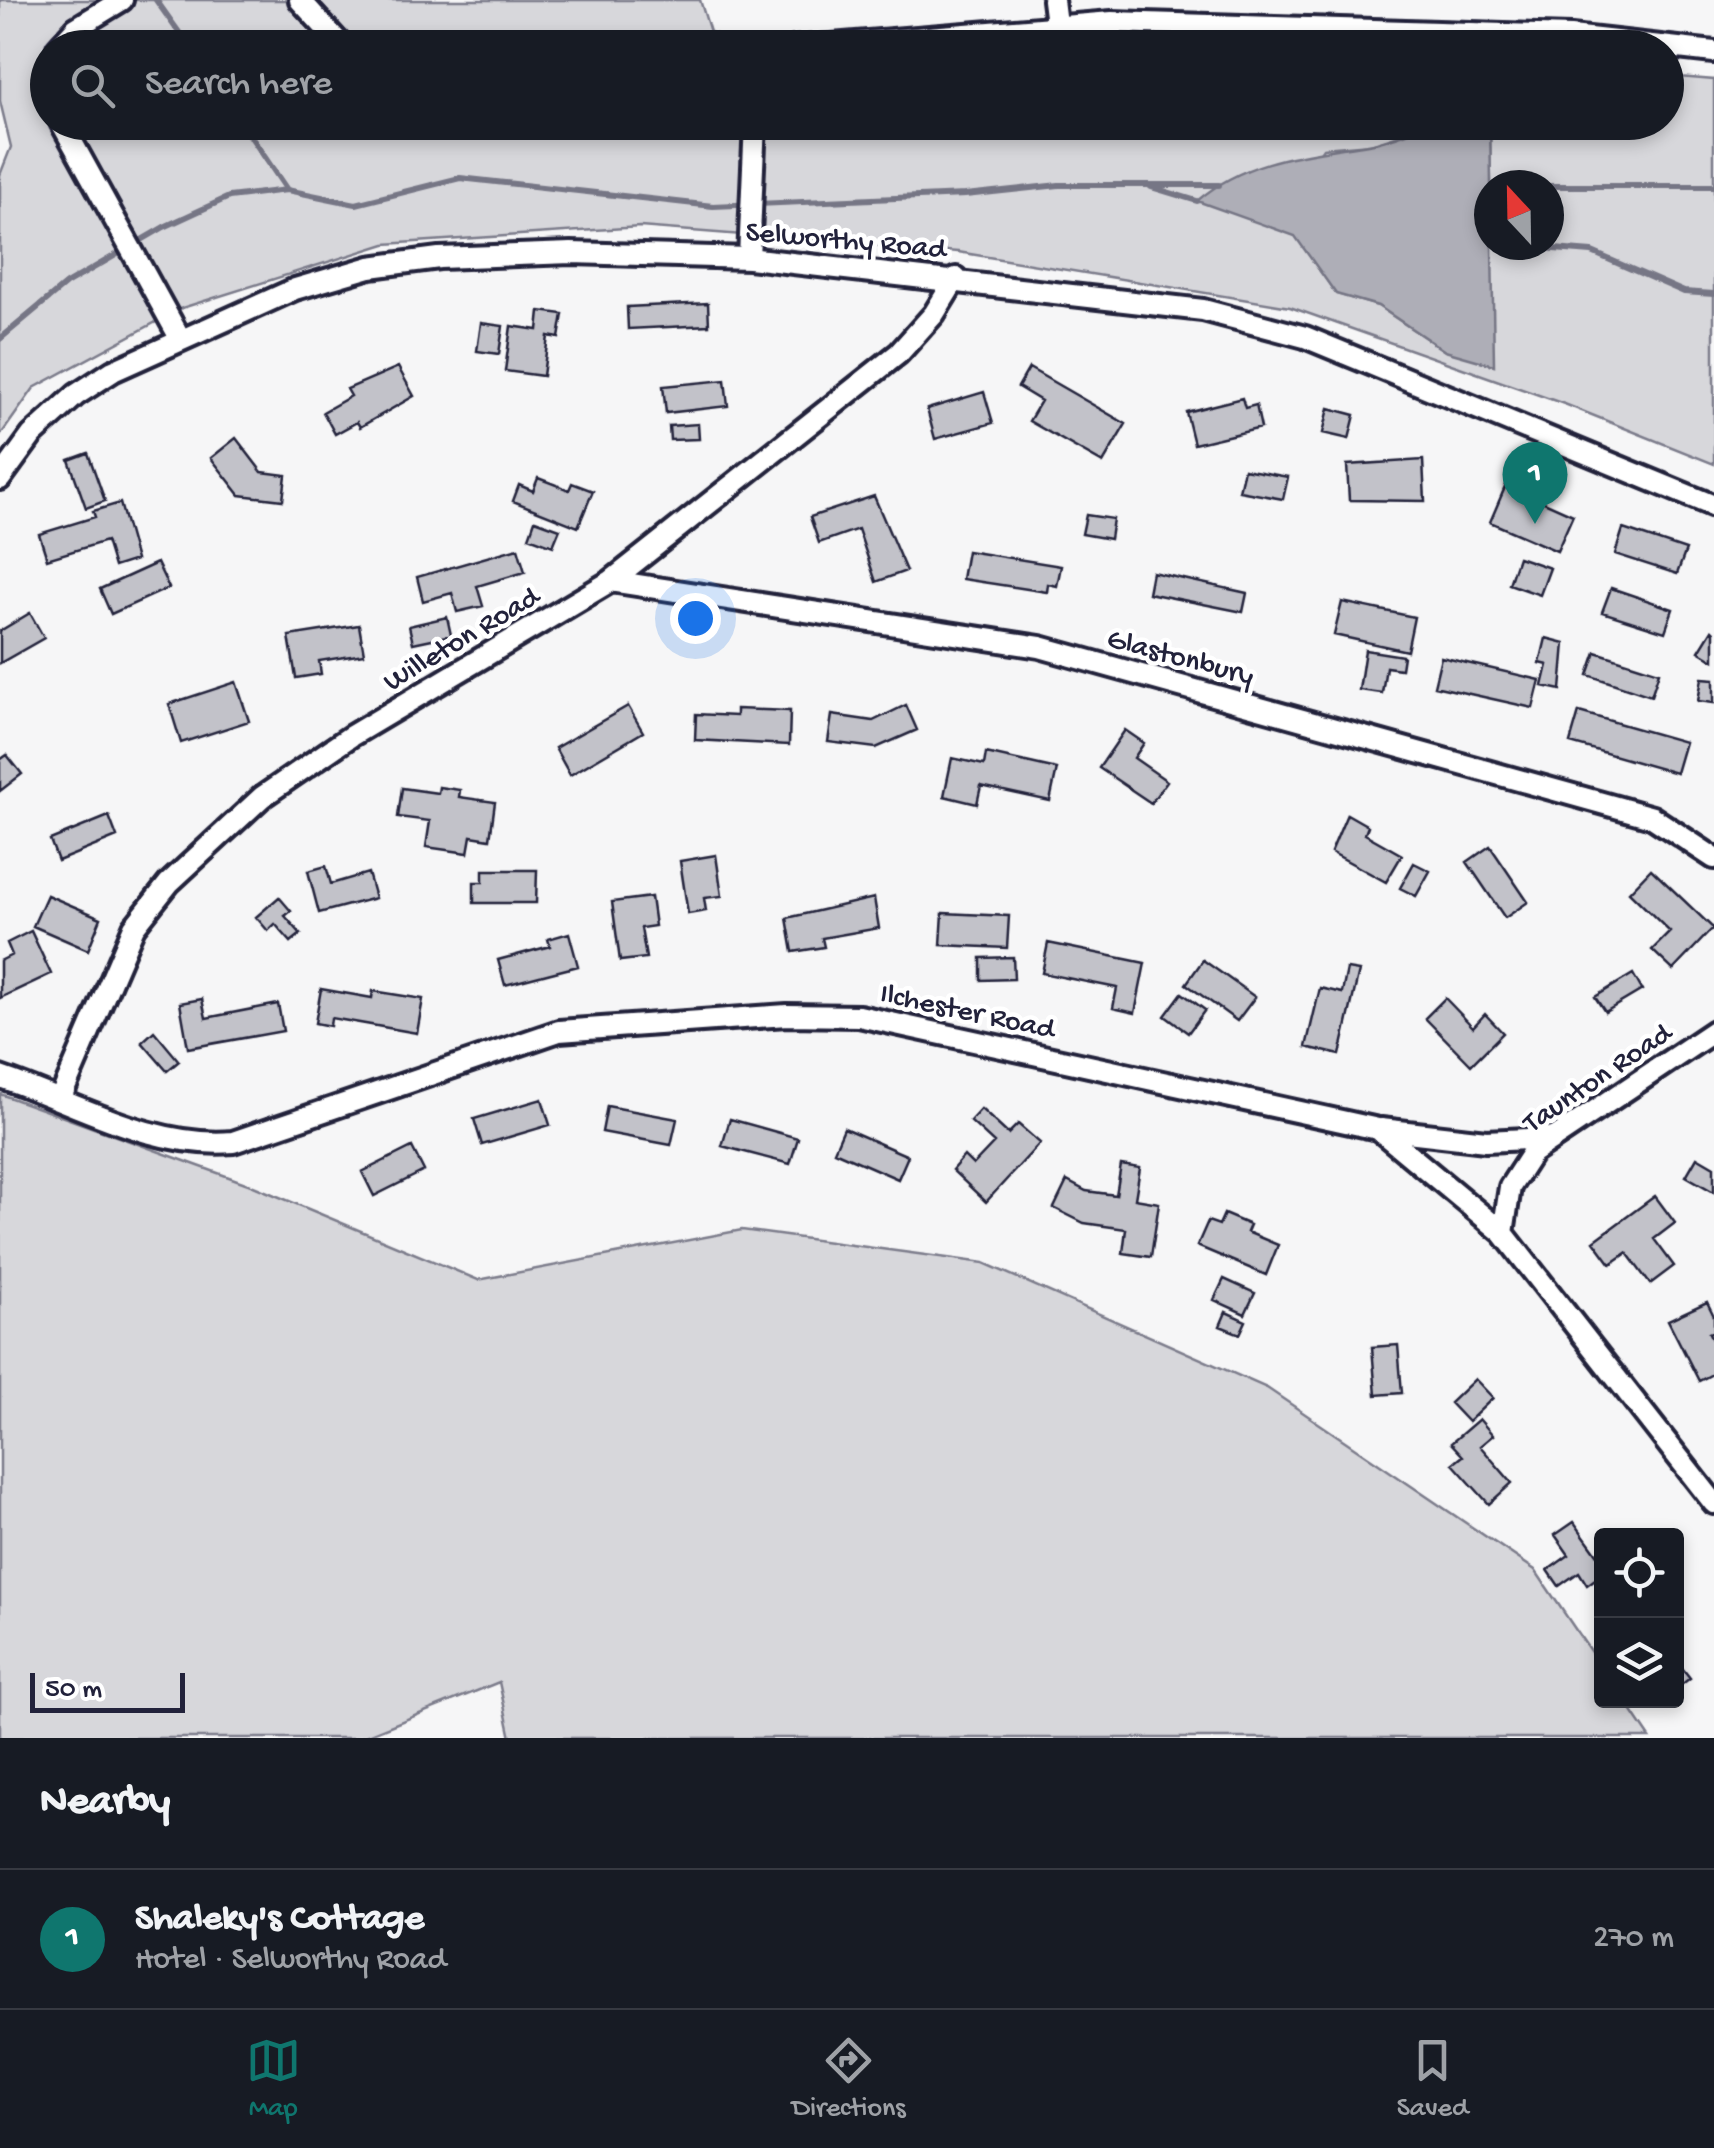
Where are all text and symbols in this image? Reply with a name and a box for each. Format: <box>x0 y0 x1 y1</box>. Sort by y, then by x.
search box <box>30 30 1684 140</box>
icon: search <box>65 58 120 113</box>
text: Search here <box>145 63 332 107</box>
north arrow <box>1474 170 1564 260</box>
street label: Selworthy Road <box>744 216 950 269</box>
pin: 1 <box>1502 442 1568 524</box>
street label: Willeton Road <box>378 579 549 701</box>
your location <box>670 593 721 644</box>
street label: Glastonbury <box>1103 623 1257 696</box>
street label: Ilchester Road <box>877 978 1060 1049</box>
street label: Taunton Road <box>1516 1016 1681 1143</box>
map controls <box>1594 1528 1684 1708</box>
button: locate <box>1594 1528 1684 1618</box>
button: layers <box>1594 1618 1684 1708</box>
scale bar <box>30 1668 185 1712</box>
text: 50 m <box>45 1674 102 1707</box>
text: Nearby <box>40 1779 170 1828</box>
text: Shaleky's Cottage <box>135 1898 424 1942</box>
text: 1 <box>66 1920 79 1958</box>
text: 270 m <box>1593 1920 1674 1958</box>
text: Hotel · Selworthy Road <box>135 1942 446 1980</box>
tab: Map <box>246 2033 301 2126</box>
tab: Directions <box>792 2033 906 2126</box>
tab: Saved <box>1397 2033 1468 2126</box>

